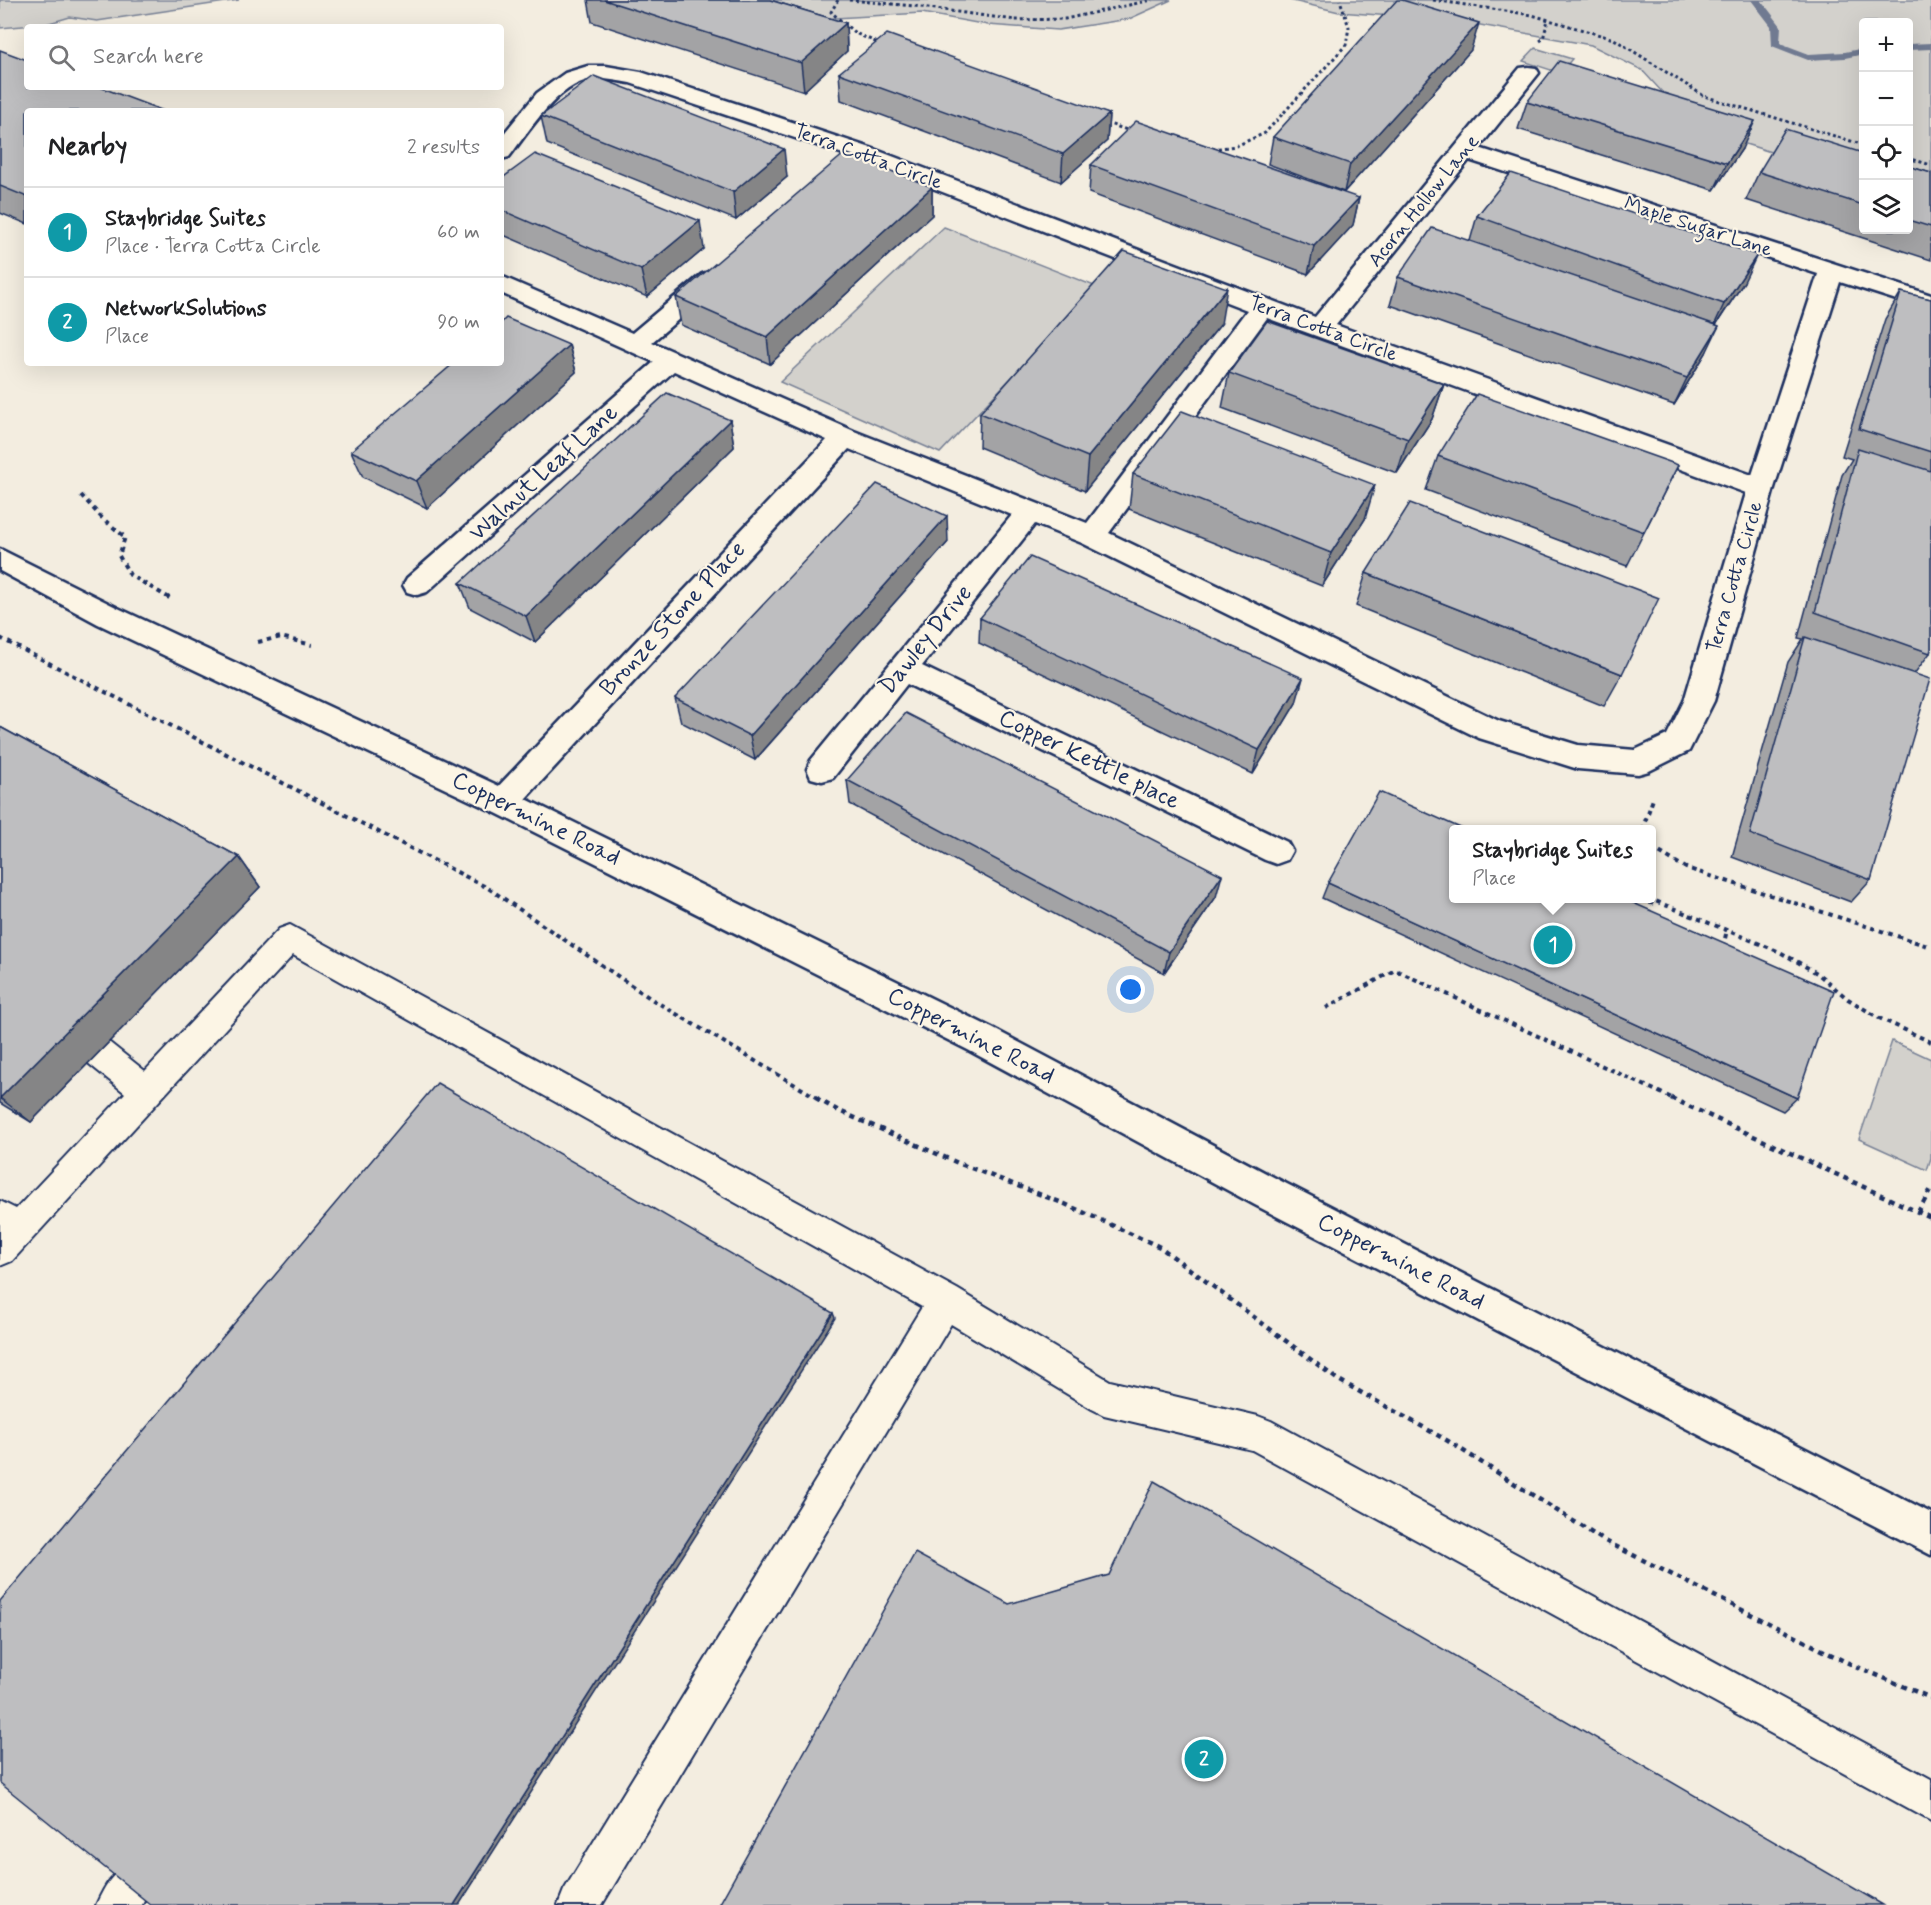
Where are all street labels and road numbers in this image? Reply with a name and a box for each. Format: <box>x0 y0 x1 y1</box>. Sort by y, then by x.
street label: Terra Cotta Circle <box>790 118 946 196</box>
street label: Acorn Hollow Lane <box>1362 129 1486 273</box>
street label: Maple Sugar Lane <box>1620 190 1776 266</box>
street label: Terra Cotta Circle <box>1245 290 1401 368</box>
street label: Walnut Leaf Lane <box>463 398 625 548</box>
street label: Terra Cotta Circle <box>1700 498 1770 656</box>
street label: Bronze Stone Place <box>593 535 753 703</box>
street label: Dawley Drive <box>872 579 980 701</box>
street label: Copper Kettle place <box>993 703 1185 817</box>
street label: Coppermine Road <box>447 765 625 873</box>
street label: Coppermine Road <box>882 980 1060 1092</box>
street label: Coppermine Road <box>1312 1206 1490 1318</box>

